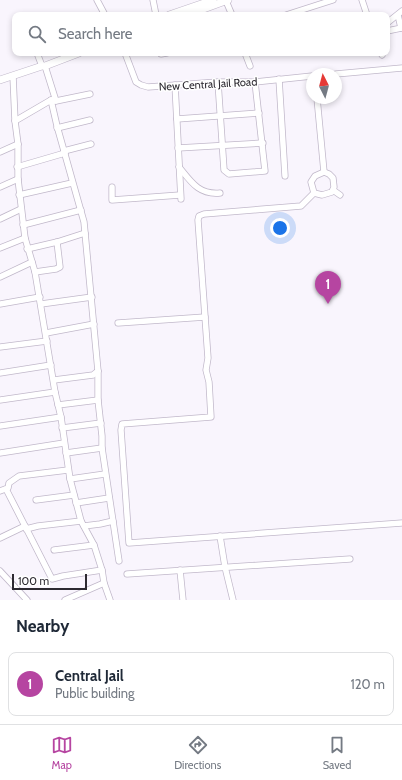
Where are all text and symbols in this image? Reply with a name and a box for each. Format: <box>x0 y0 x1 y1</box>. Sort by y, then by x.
search box <box>12 12 390 56</box>
icon: search <box>26 23 48 45</box>
text: Search here <box>58 25 133 43</box>
north arrow <box>306 68 342 104</box>
street label: New Central Jail Road <box>158 74 258 94</box>
your location <box>270 218 290 238</box>
pin: 1 <box>315 271 341 304</box>
scale bar <box>12 572 87 591</box>
text: 100 m <box>18 574 49 588</box>
text: Nearby <box>16 616 69 636</box>
text: Central Jail <box>55 667 124 685</box>
text: 1 <box>28 676 32 692</box>
text: 120 m <box>351 676 385 692</box>
text: Public building <box>55 685 135 701</box>
tab: Map <box>51 734 73 772</box>
tab: Directions <box>174 734 221 772</box>
tab: Saved <box>323 734 351 772</box>

